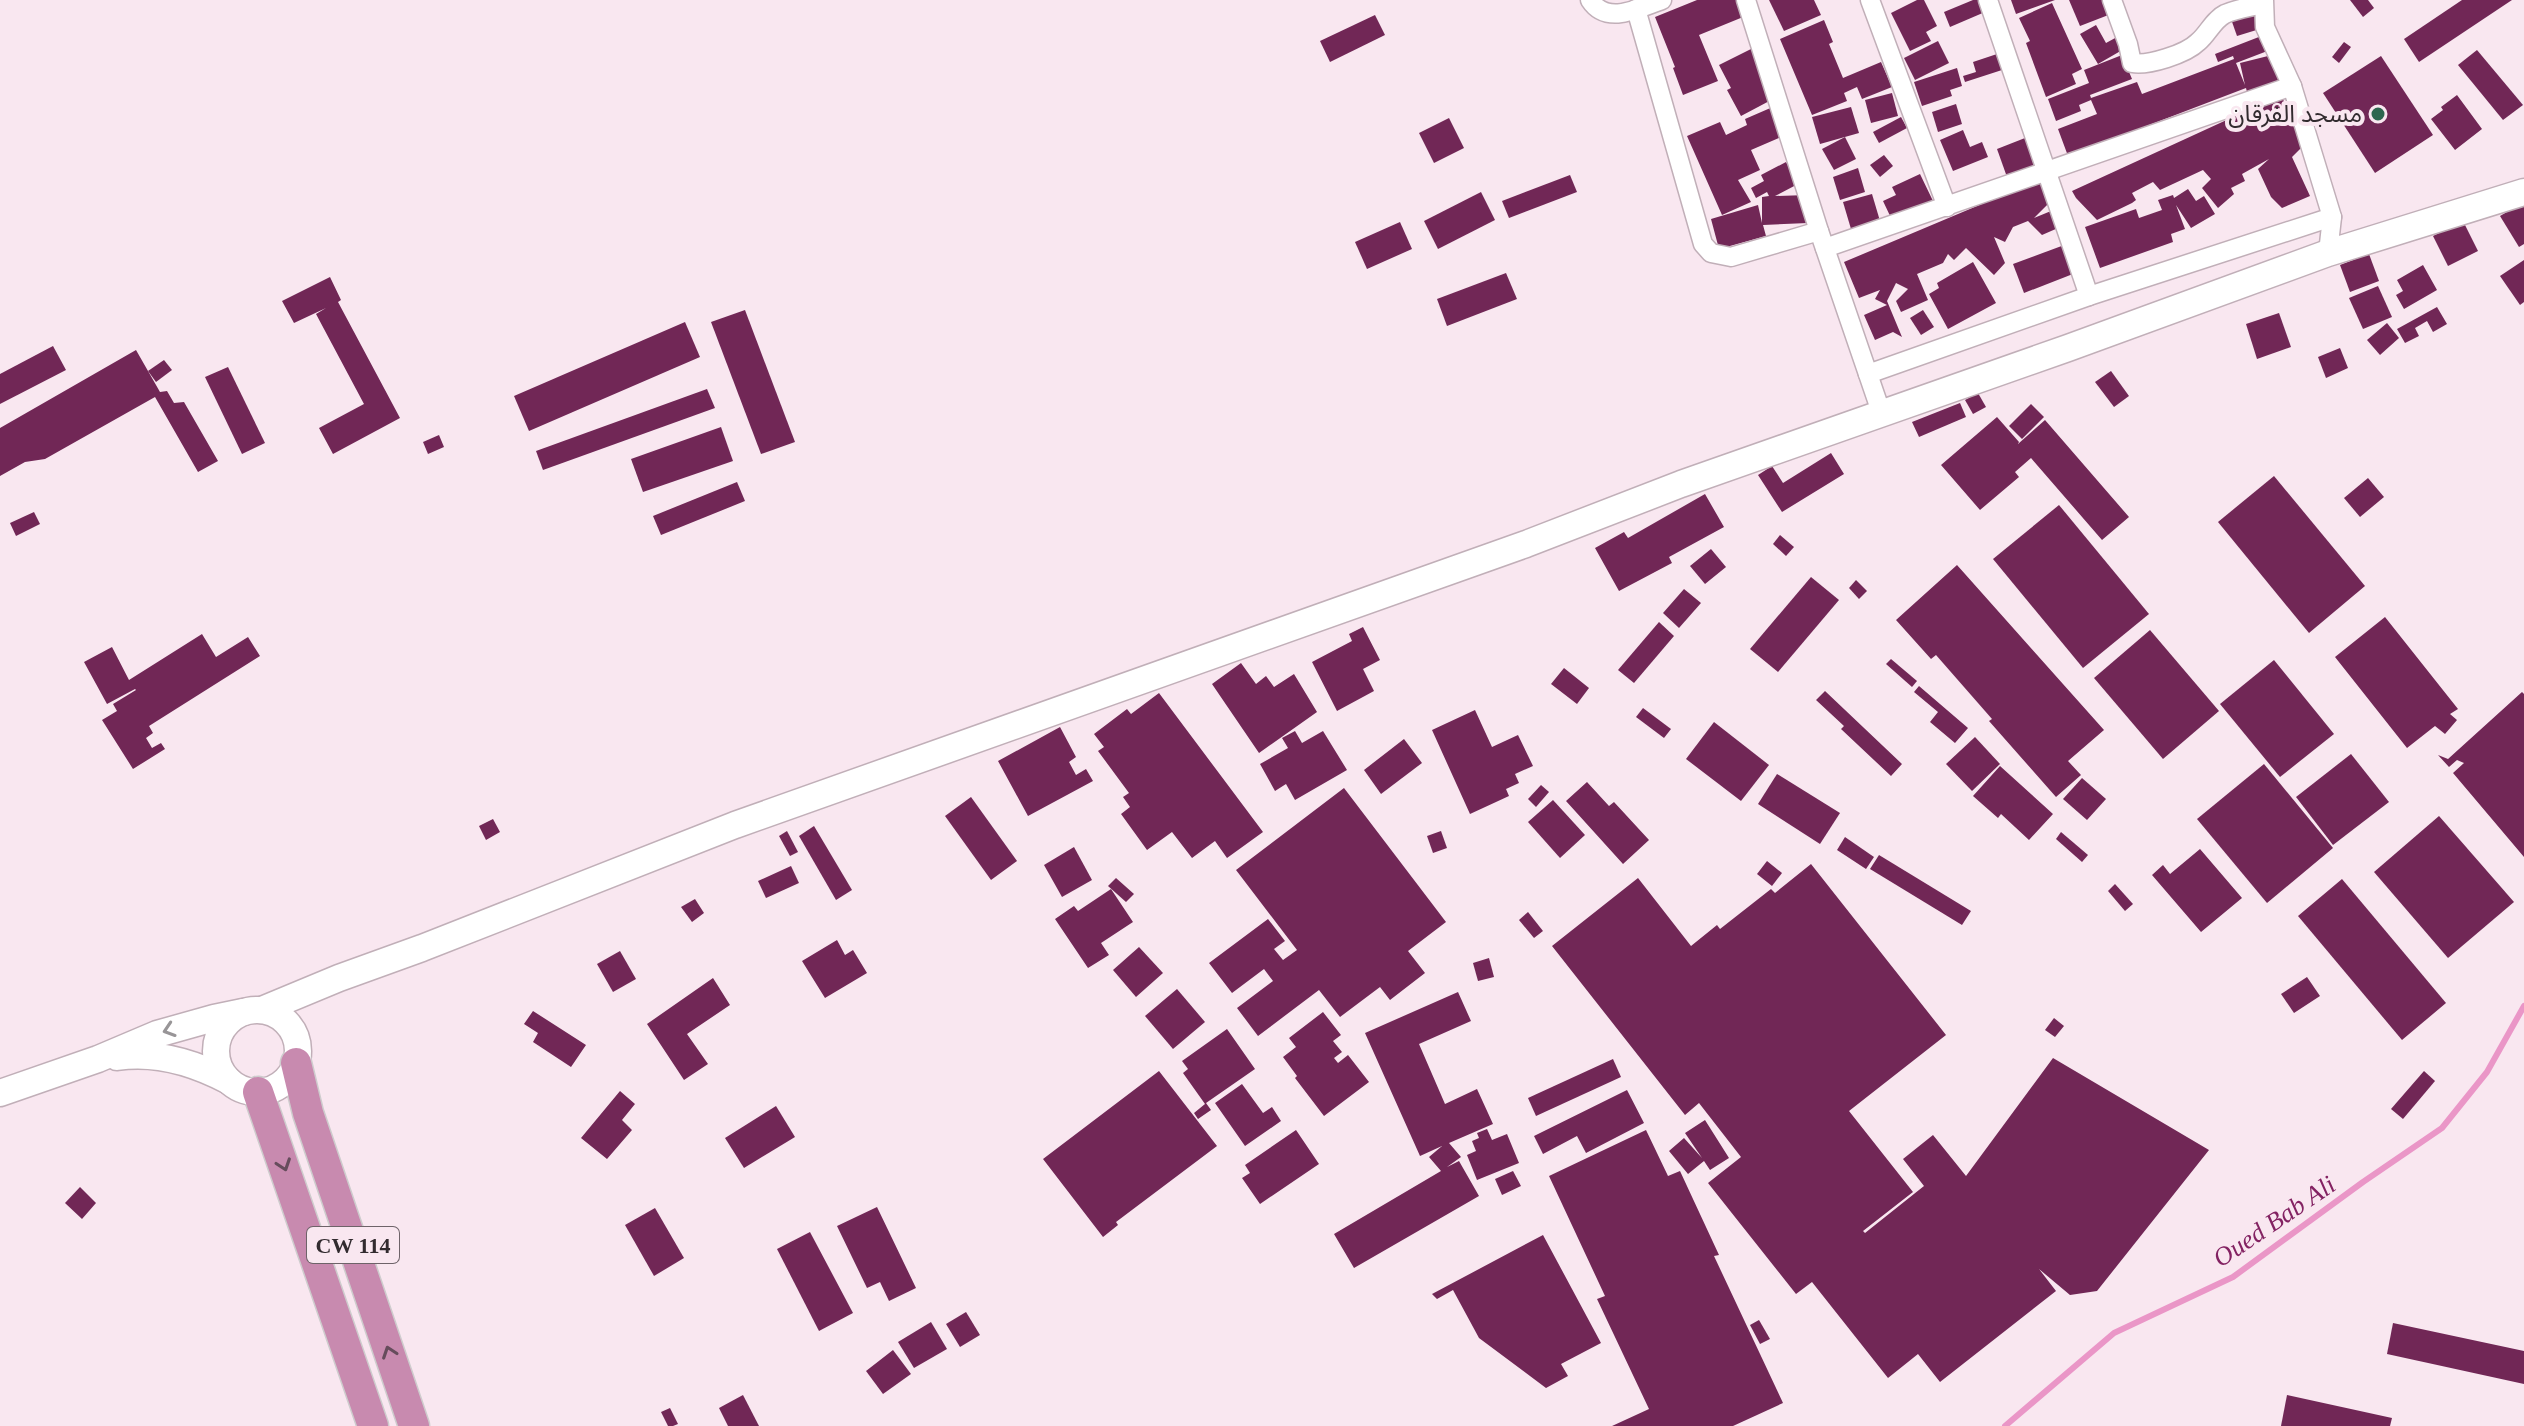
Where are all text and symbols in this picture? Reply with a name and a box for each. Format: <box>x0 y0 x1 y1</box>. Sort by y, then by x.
place label: مسجد الفرقان <box>2228 101 2362 128</box>
marker: مسجد الفرقان <box>2369 105 2387 123</box>
one-way arrow <box>162 1021 176 1037</box>
one-way arrow <box>274 1158 291 1172</box>
water label: Oued Bab Ali <box>2208 1170 2341 1273</box>
road number: CW 114 <box>307 1227 399 1263</box>
one-way arrow <box>383 1346 399 1360</box>

